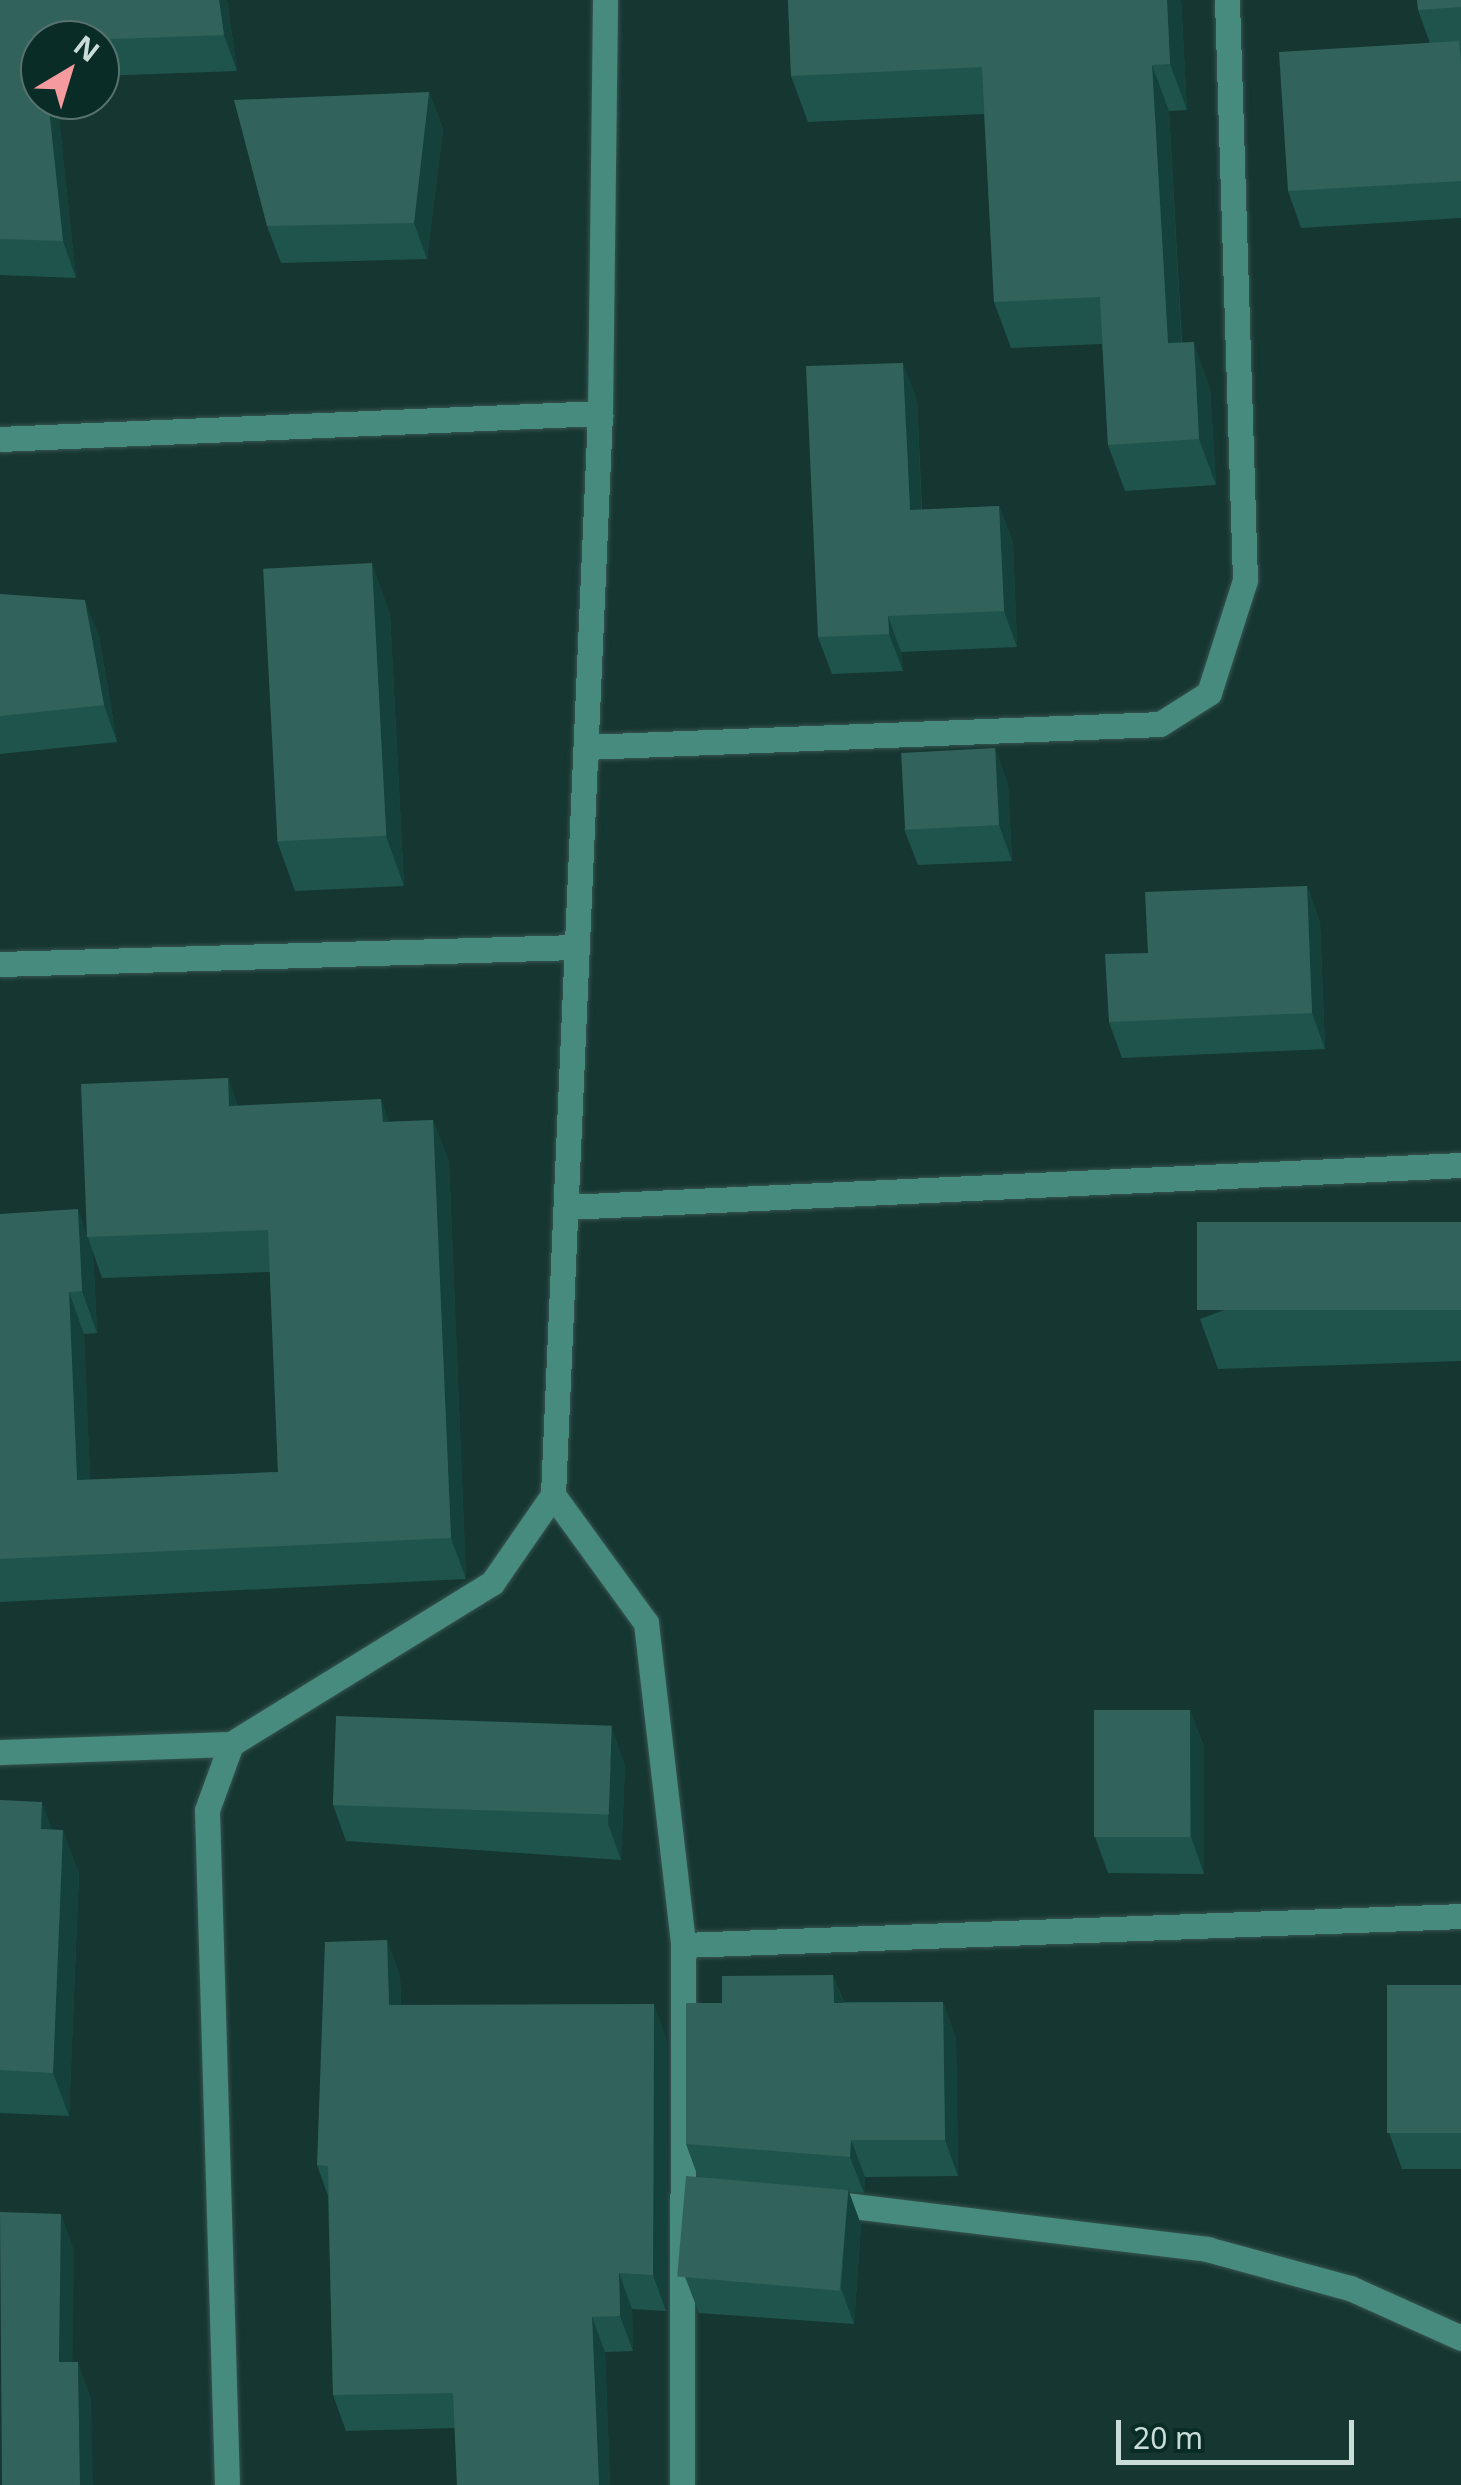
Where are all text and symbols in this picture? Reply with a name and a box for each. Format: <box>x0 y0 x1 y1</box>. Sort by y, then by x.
north arrow <box>20 20 120 120</box>
text: N <box>67 26 108 70</box>
scale bar <box>1121 2400 1358 2462</box>
text: 20 m <box>1133 2417 1203 2458</box>

